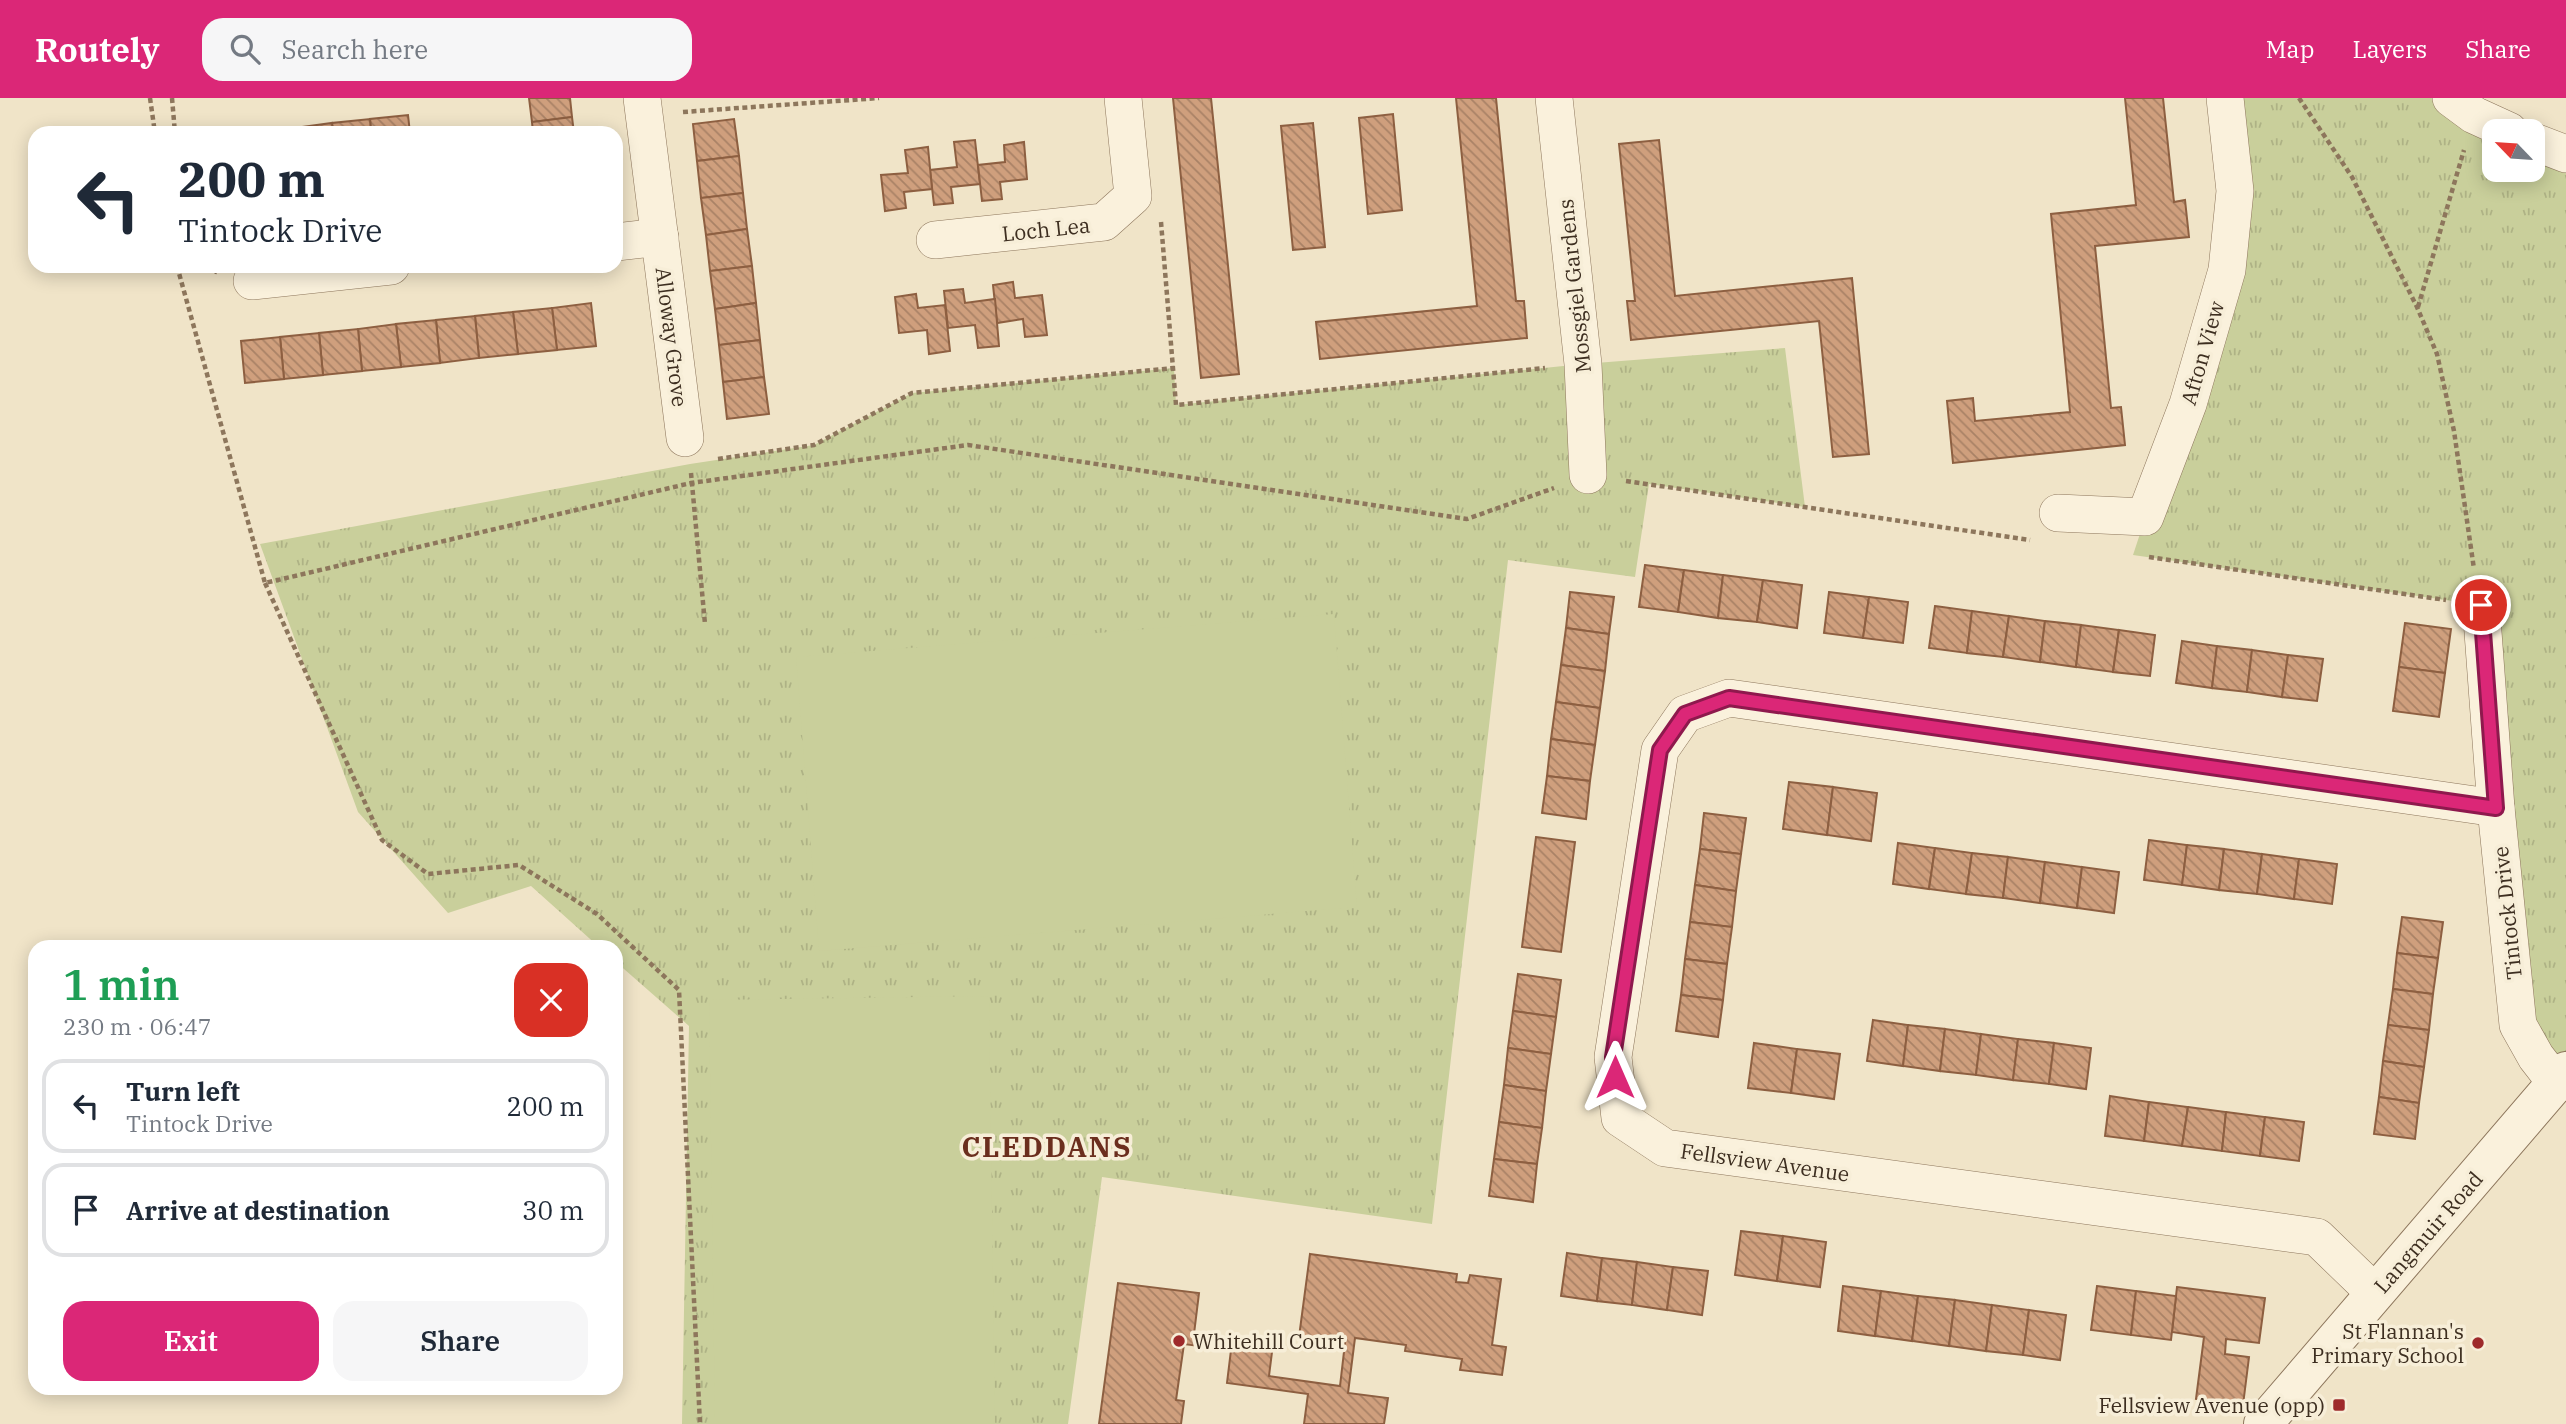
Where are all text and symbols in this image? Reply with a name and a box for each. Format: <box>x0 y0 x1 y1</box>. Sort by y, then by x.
search box <box>202 18 692 81</box>
text: Routely <box>35 28 160 71</box>
icon: search <box>226 30 264 68</box>
text: Search here <box>282 32 428 66</box>
text: Map <box>2266 33 2314 65</box>
text: Layers <box>2352 33 2427 65</box>
text: Share <box>2465 33 2531 65</box>
north arrow <box>2482 119 2544 182</box>
map controls <box>2482 119 2545 182</box>
text: 200 m <box>178 147 325 210</box>
icon: left <box>63 154 154 245</box>
street label: Mossgiel Gardens <box>1551 198 1597 374</box>
text: Tintock Drive <box>178 209 382 251</box>
street label: Loch Lea <box>1000 210 1092 248</box>
street label: Alloway Grove <box>650 266 694 408</box>
street label: Afton View <box>2174 297 2230 408</box>
pin <box>2451 575 2511 635</box>
icon: arrive <box>2462 586 2500 624</box>
street label: Tintock Drive <box>2486 845 2528 981</box>
text: 1 min <box>63 957 180 1012</box>
button: close <box>514 963 588 1037</box>
text: 230 m · 06:47 <box>63 1011 212 1041</box>
position arrow <box>1578 1040 1652 1114</box>
text: Turn left <box>126 1074 240 1108</box>
icon: left <box>67 1087 105 1125</box>
text: 200 m <box>506 1089 584 1123</box>
text: Tintock Drive <box>126 1108 273 1138</box>
district label: CLEDDANS <box>961 1128 1133 1165</box>
street label: Fellsview Avenue <box>1679 1136 1851 1188</box>
street label: Langmuir Road <box>2367 1165 2489 1299</box>
icon: arrive <box>67 1191 105 1229</box>
text: Arrive at destination <box>126 1193 390 1227</box>
text: 30 m <box>522 1193 584 1227</box>
button: Exit <box>63 1301 319 1381</box>
button: Share <box>333 1301 588 1381</box>
place label: St Flannan's Primary School <box>2311 1317 2464 1369</box>
place label: Whitehill Court <box>1193 1327 1344 1355</box>
marker: Whitehill Court <box>1171 1333 1187 1349</box>
marker: St Flannan's Primary School <box>2470 1335 2486 1351</box>
place label: Fellsview Avenue (opp) <box>2098 1391 2325 1419</box>
marker: Fellsview Avenue (opp) <box>2331 1397 2347 1413</box>

